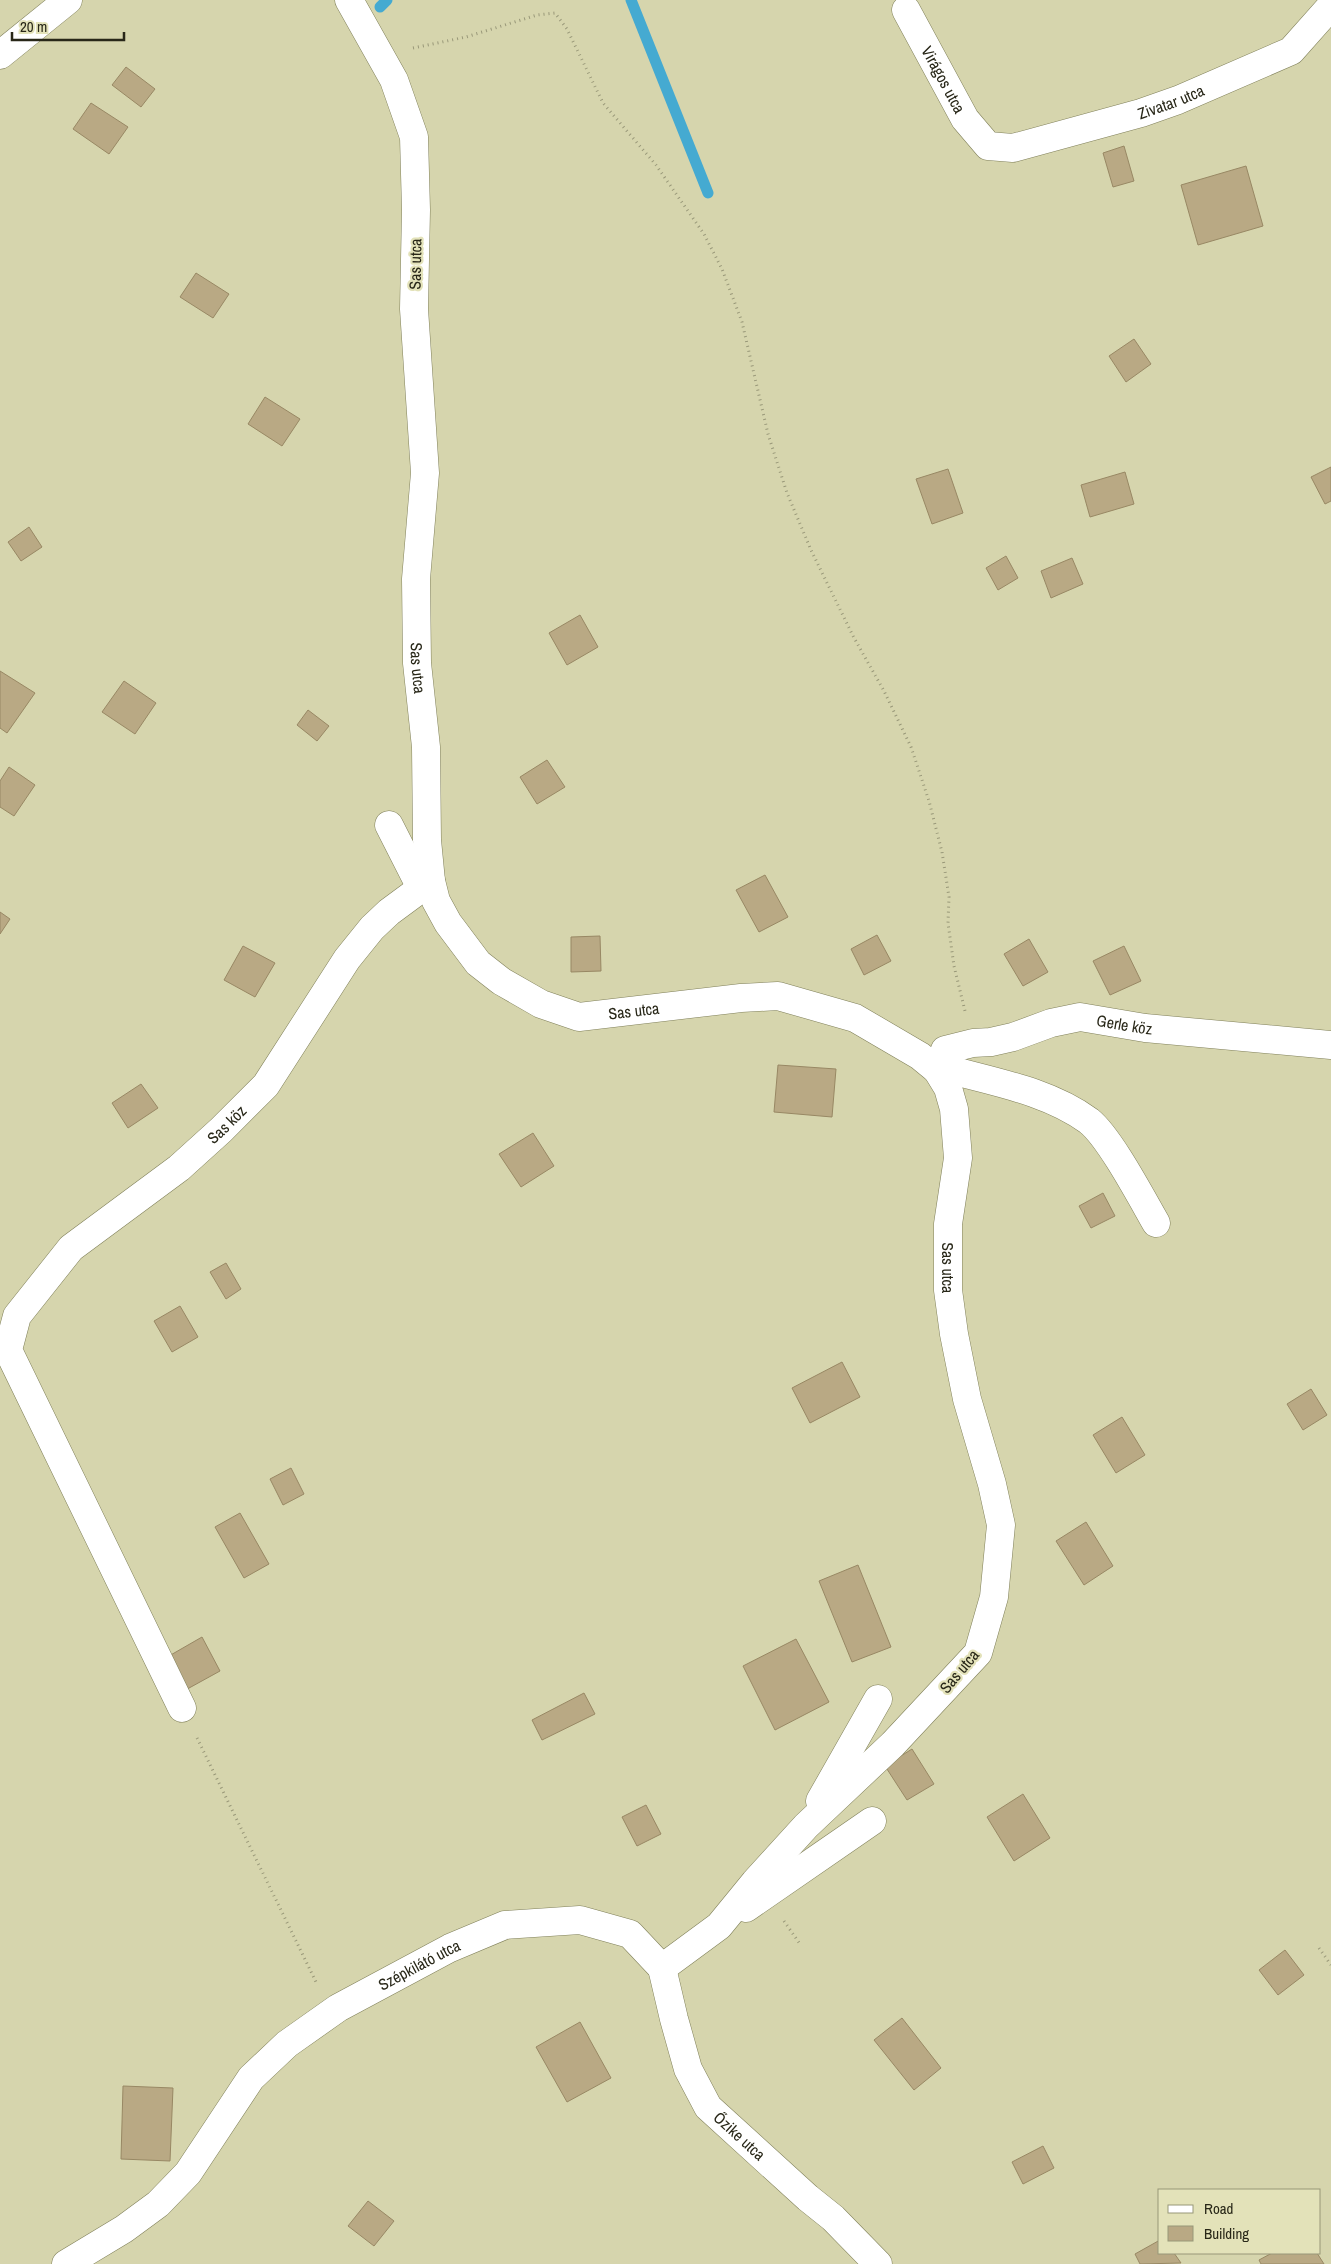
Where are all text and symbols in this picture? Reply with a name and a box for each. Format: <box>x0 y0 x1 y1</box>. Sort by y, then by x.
scale bar <box>12 10 125 42</box>
text: 20 m <box>20 16 47 37</box>
street label: Virágos utca <box>916 42 971 118</box>
street label: Zivatar utca <box>1135 79 1208 124</box>
street label: Sas utca <box>404 238 426 290</box>
street label: Sas utca <box>406 642 431 695</box>
street label: Sas utca <box>607 997 661 1024</box>
street label: Gerle köz <box>1095 1009 1154 1040</box>
street label: Sas köz <box>202 1100 251 1149</box>
street label: Sas utca <box>937 1242 959 1294</box>
street label: Sas utca <box>934 1644 984 1698</box>
street label: Szépkilátó utca <box>374 1934 464 1995</box>
street label: Őzike utca <box>709 2107 771 2165</box>
legend <box>1158 2189 1321 2254</box>
text: Road <box>1204 2198 1233 2219</box>
text: Building <box>1204 2223 1249 2244</box>

